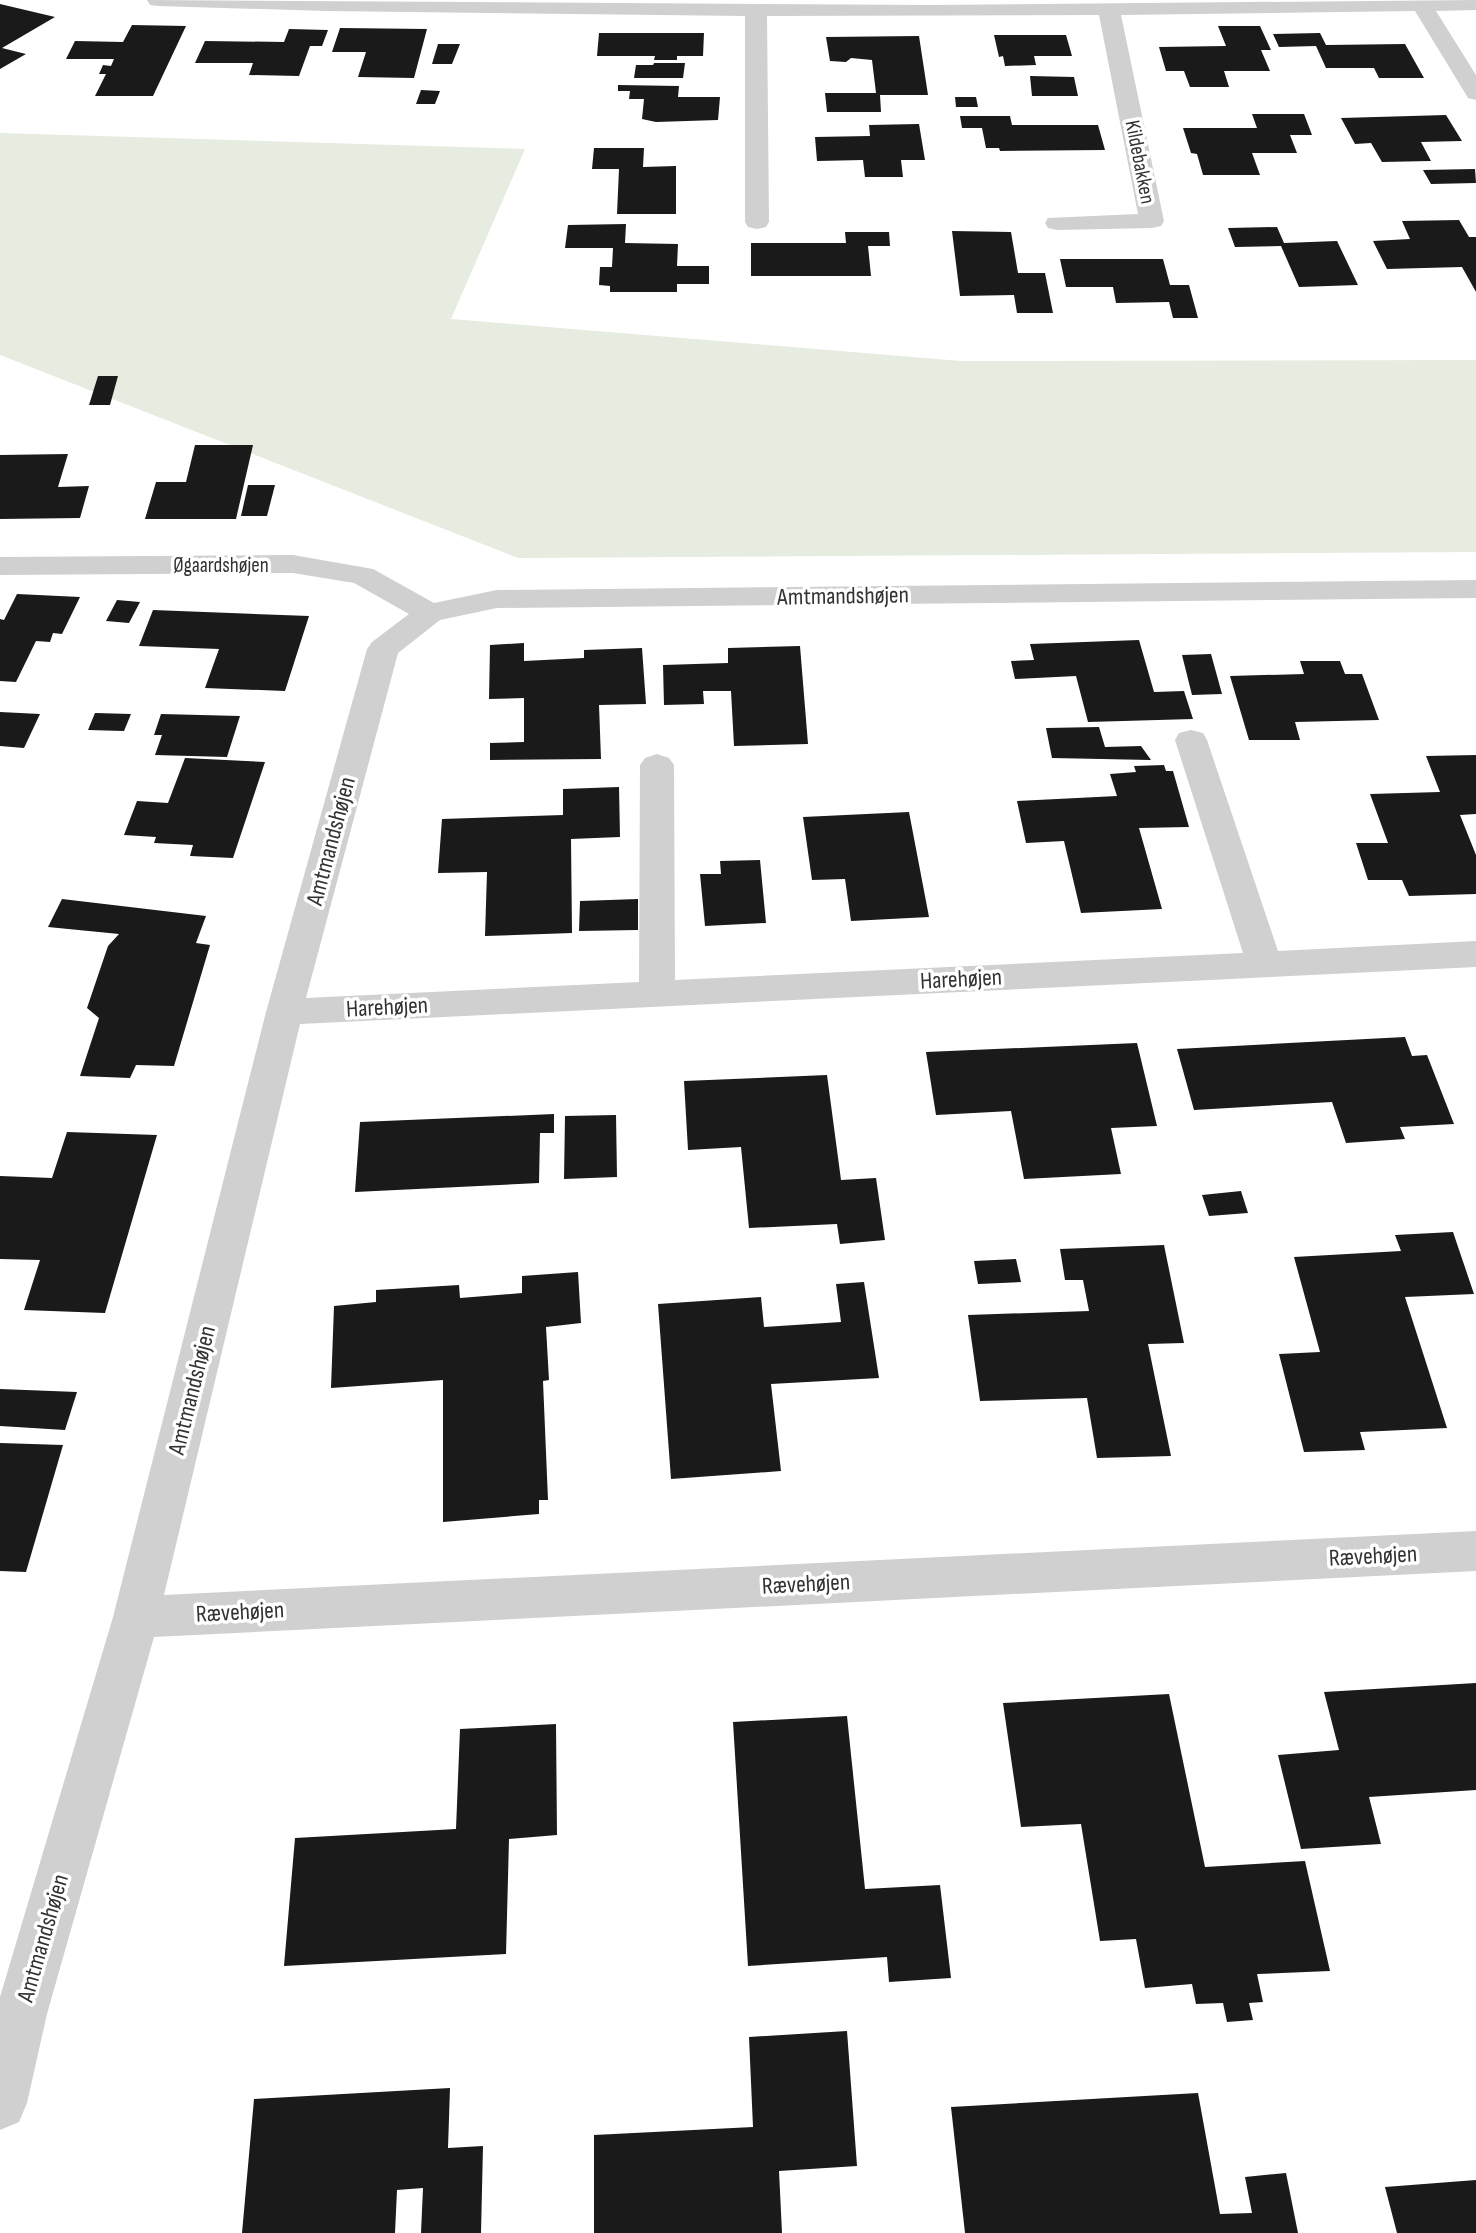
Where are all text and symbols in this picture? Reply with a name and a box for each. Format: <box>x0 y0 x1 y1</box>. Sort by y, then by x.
street label: Kildebakken <box>1120 118 1160 206</box>
street label: Øgaardshøjen <box>173 553 269 578</box>
street label: Amtmandshøjen <box>776 580 909 612</box>
street label: Amtmandshøjen <box>300 774 362 909</box>
street label: Harehøjen <box>919 962 1003 996</box>
street label: Harehøjen <box>345 990 429 1024</box>
street label: Amtmandshøjen <box>162 1323 222 1458</box>
street label: Rævehøjen <box>1328 1539 1418 1573</box>
street label: Rævehøjen <box>761 1567 851 1601</box>
street label: Rævehøjen <box>195 1595 285 1629</box>
street label: Amtmandshøjen <box>11 1871 75 2006</box>

